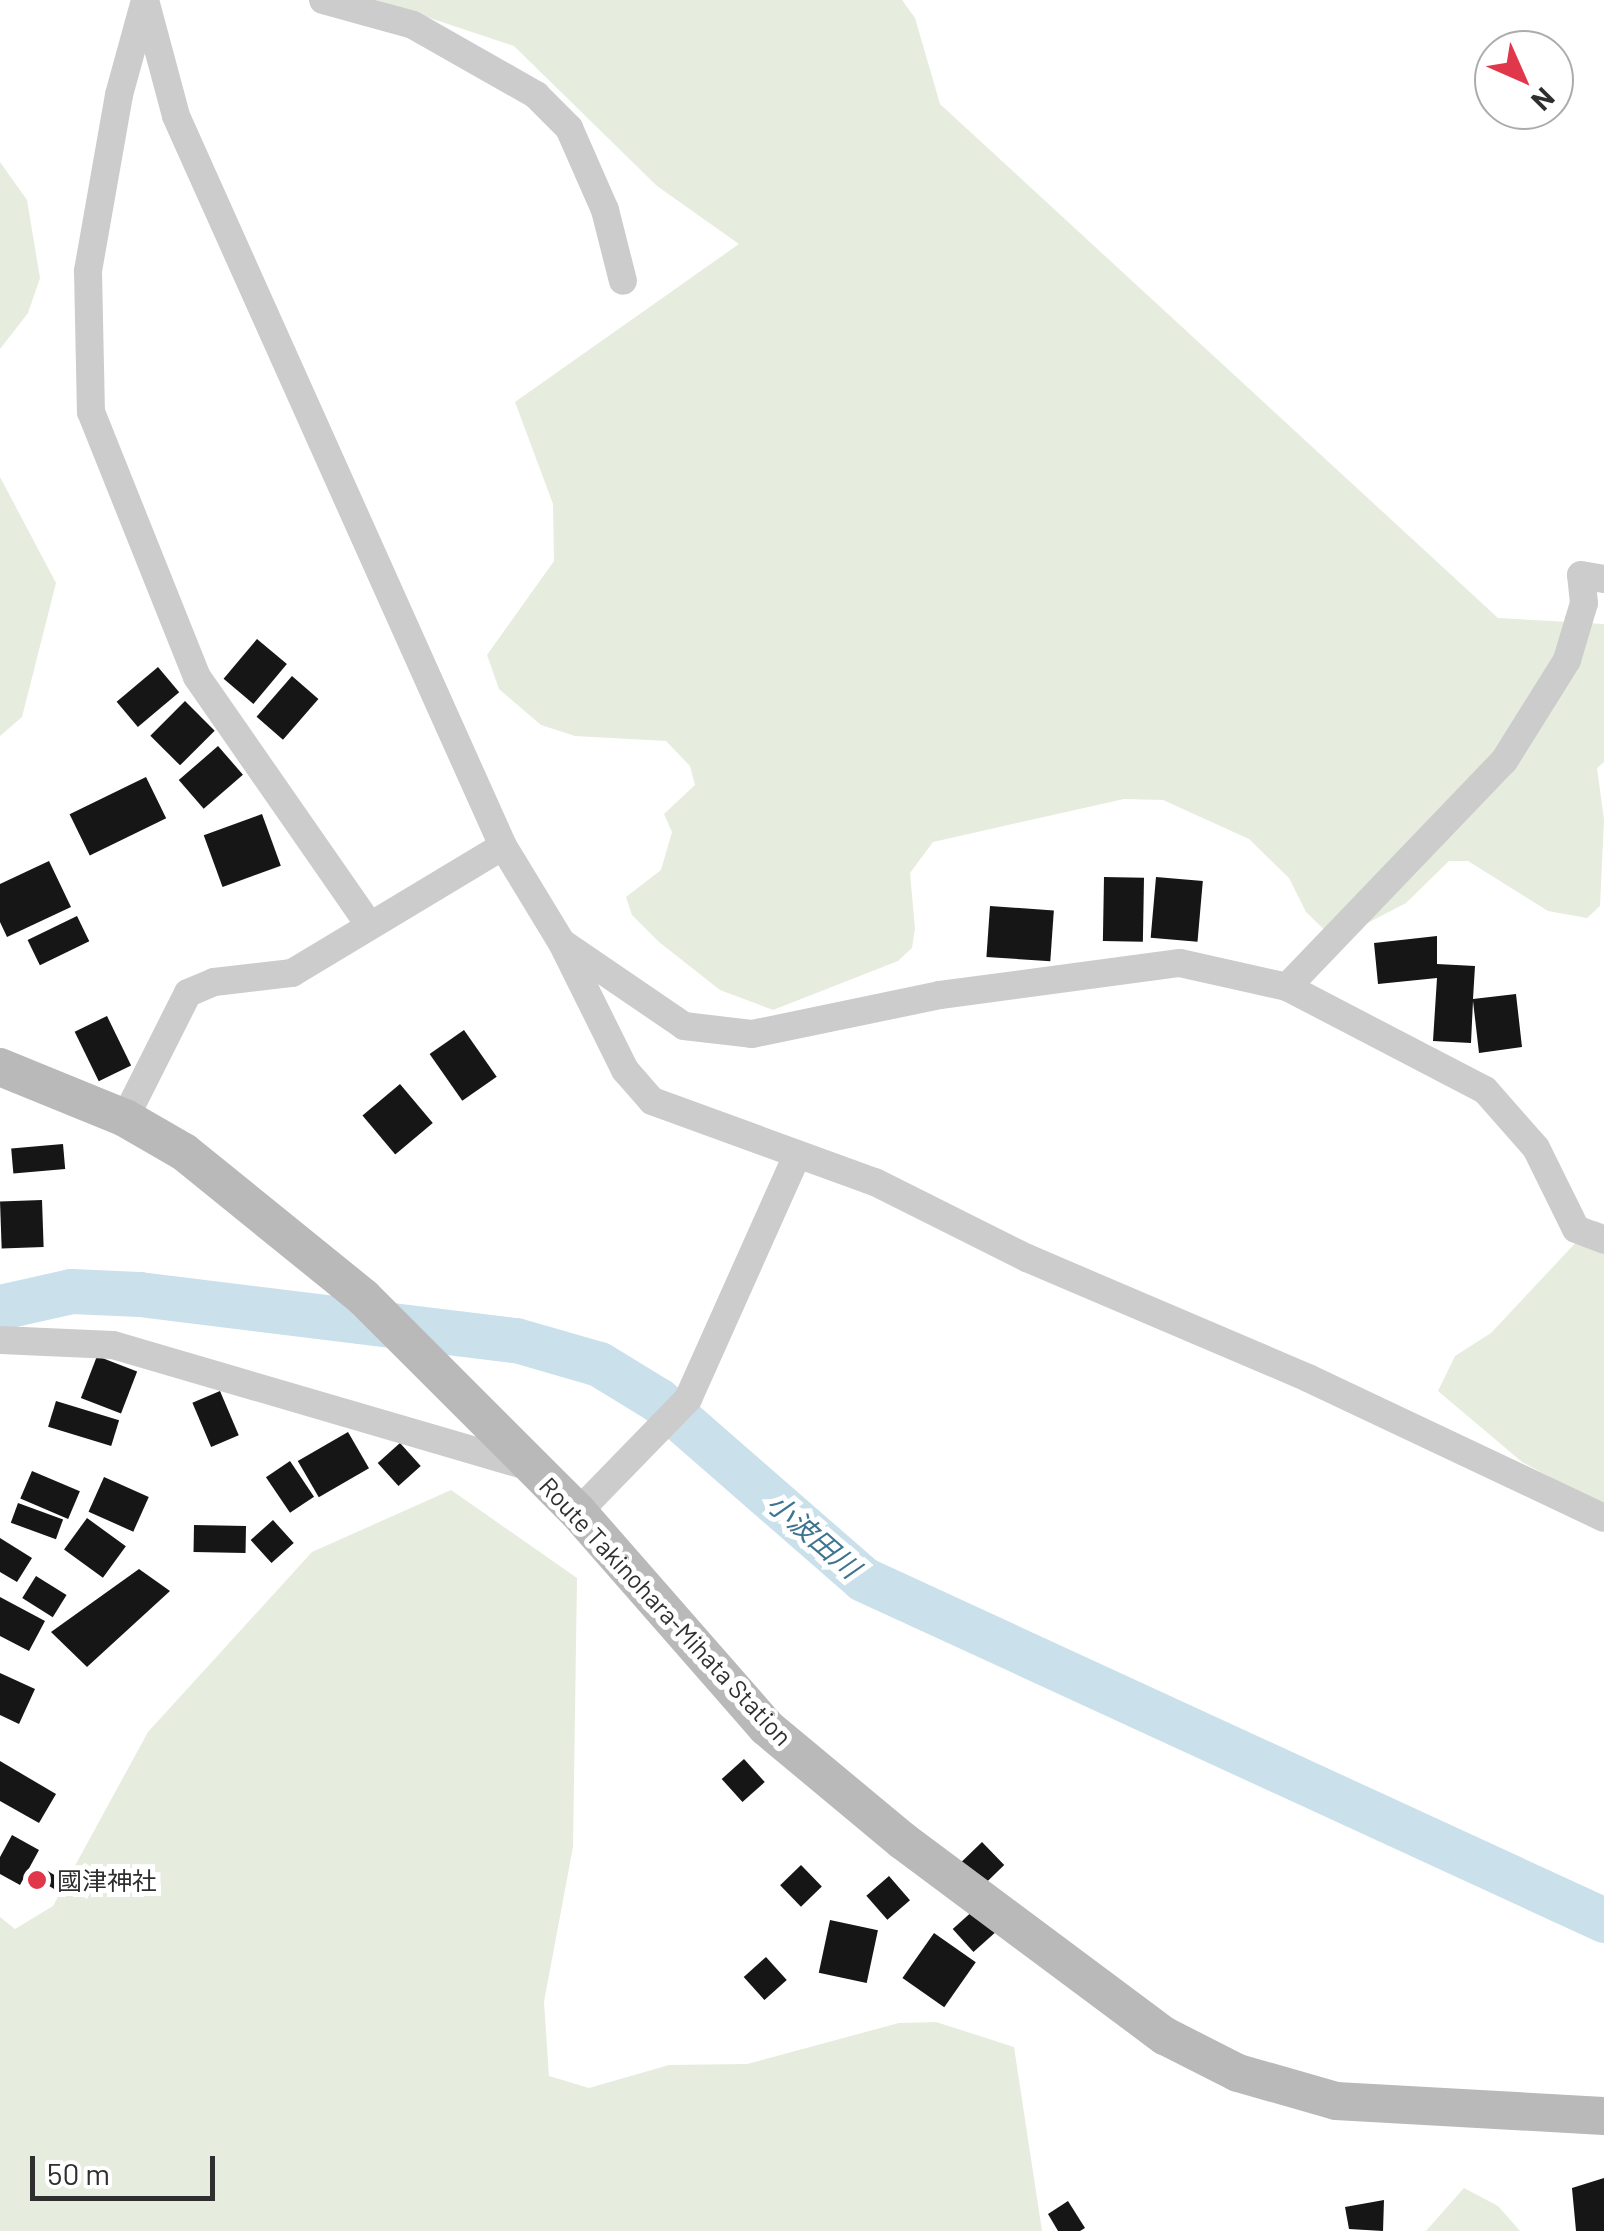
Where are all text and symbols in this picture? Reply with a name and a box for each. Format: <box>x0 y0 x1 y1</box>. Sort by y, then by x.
north arrow <box>1474 30 1574 130</box>
text: N <box>1525 81 1562 118</box>
street label: Route Takinohara-Mihata Station <box>534 1471 798 1751</box>
water label: 小波田川 <box>761 1486 867 1584</box>
place label: 國津神社 <box>57 1865 157 1895</box>
marker: 國津神社 <box>26 1869 48 1891</box>
scale bar <box>35 2136 220 2198</box>
text: 50 m <box>47 2155 110 2191</box>

